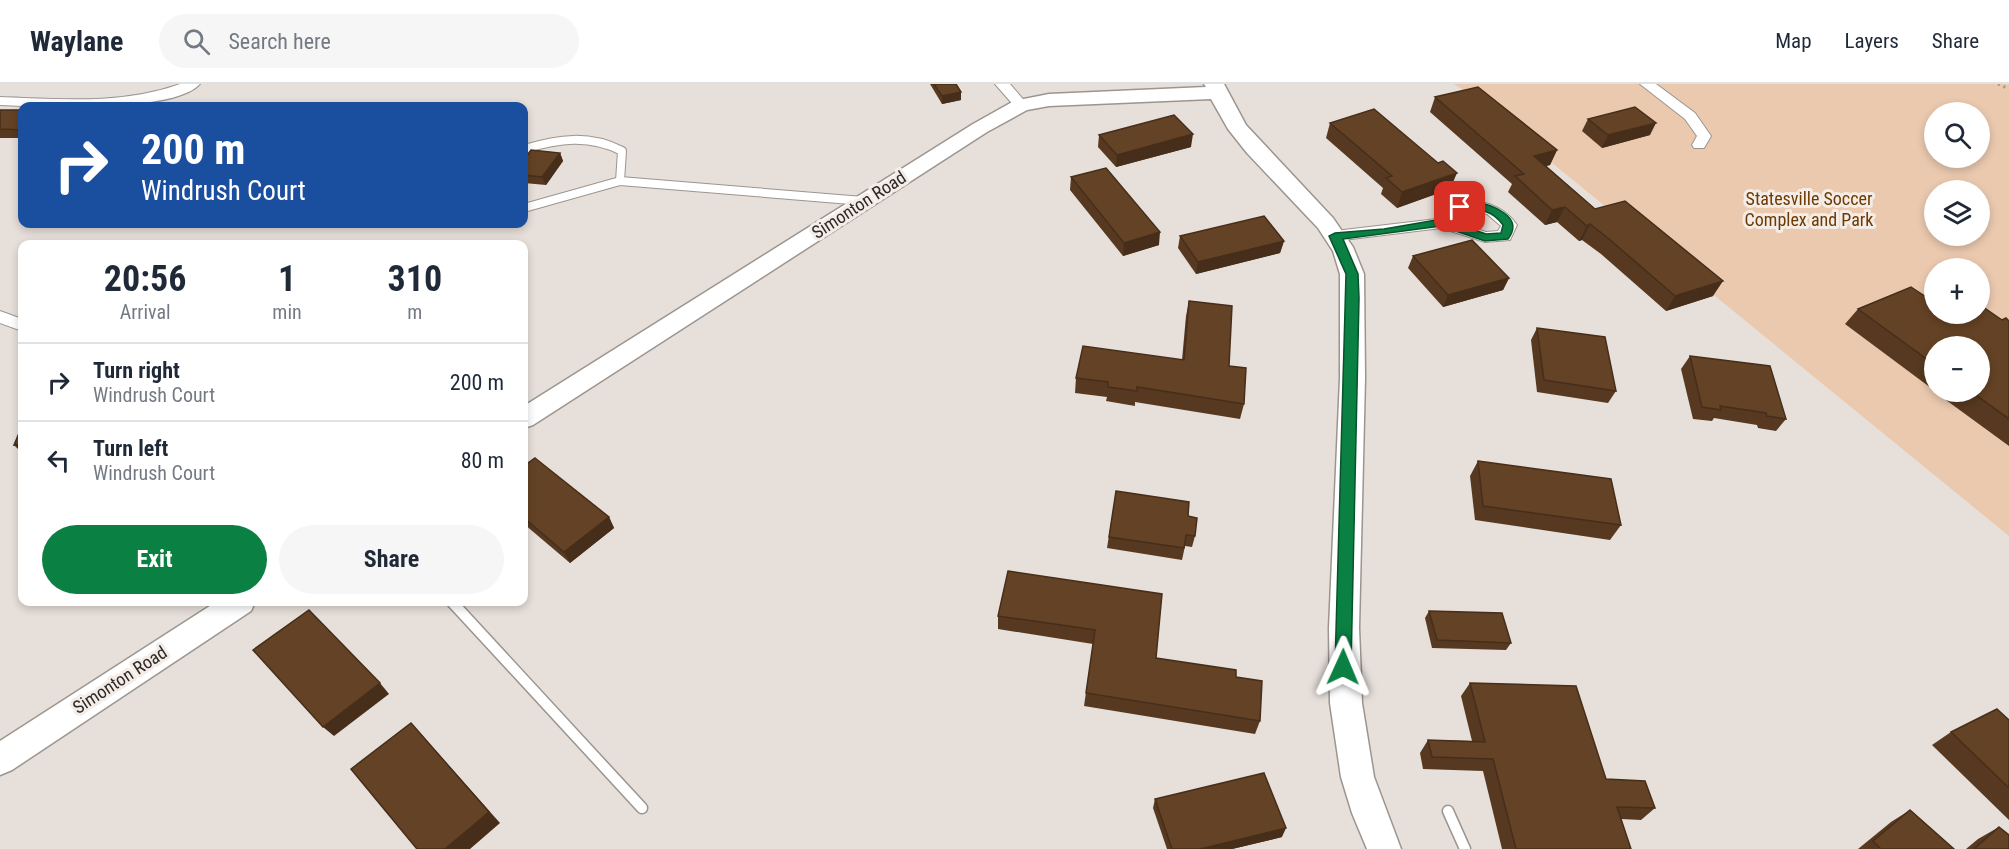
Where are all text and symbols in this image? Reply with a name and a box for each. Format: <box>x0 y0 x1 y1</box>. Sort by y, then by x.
search box <box>159 14 579 68</box>
text: Waylane <box>30 25 123 58</box>
icon: search <box>180 25 213 58</box>
text: Search here <box>228 29 331 54</box>
text: Map <box>1775 29 1812 53</box>
text: Layers <box>1845 29 1899 53</box>
text: Share <box>1932 29 1979 53</box>
map controls <box>1924 102 1990 402</box>
button: search <box>1924 102 1990 168</box>
text: 200 m <box>141 125 246 174</box>
icon: right <box>42 126 120 204</box>
street label: Simonton Road <box>808 166 910 243</box>
text: Windrush Court <box>141 175 306 207</box>
button: layers <box>1924 180 1990 246</box>
pin <box>1434 181 1485 232</box>
park label: Statesville Soccer Complex and Park <box>1745 188 1873 230</box>
icon: arrive <box>1443 190 1476 223</box>
text: 20:56 <box>104 258 186 300</box>
text: 1 <box>278 258 296 300</box>
text: 310 <box>388 258 442 300</box>
button: + <box>1924 258 1990 324</box>
text: Arrival <box>120 300 171 324</box>
text: min <box>272 300 302 324</box>
text: m <box>407 300 422 324</box>
button: − <box>1924 336 1990 402</box>
text: Turn right <box>93 358 180 383</box>
icon: right <box>42 366 75 399</box>
text: 200 m <box>450 370 504 395</box>
text: Windrush Court <box>93 383 215 407</box>
text: Turn left <box>93 436 168 461</box>
icon: left <box>42 444 75 477</box>
text: 80 m <box>461 448 504 473</box>
text: Windrush Court <box>93 461 215 485</box>
button: Exit <box>42 525 267 594</box>
button: Share <box>279 525 504 594</box>
position arrow <box>1311 635 1375 699</box>
street label: Simonton Road <box>69 641 171 718</box>

